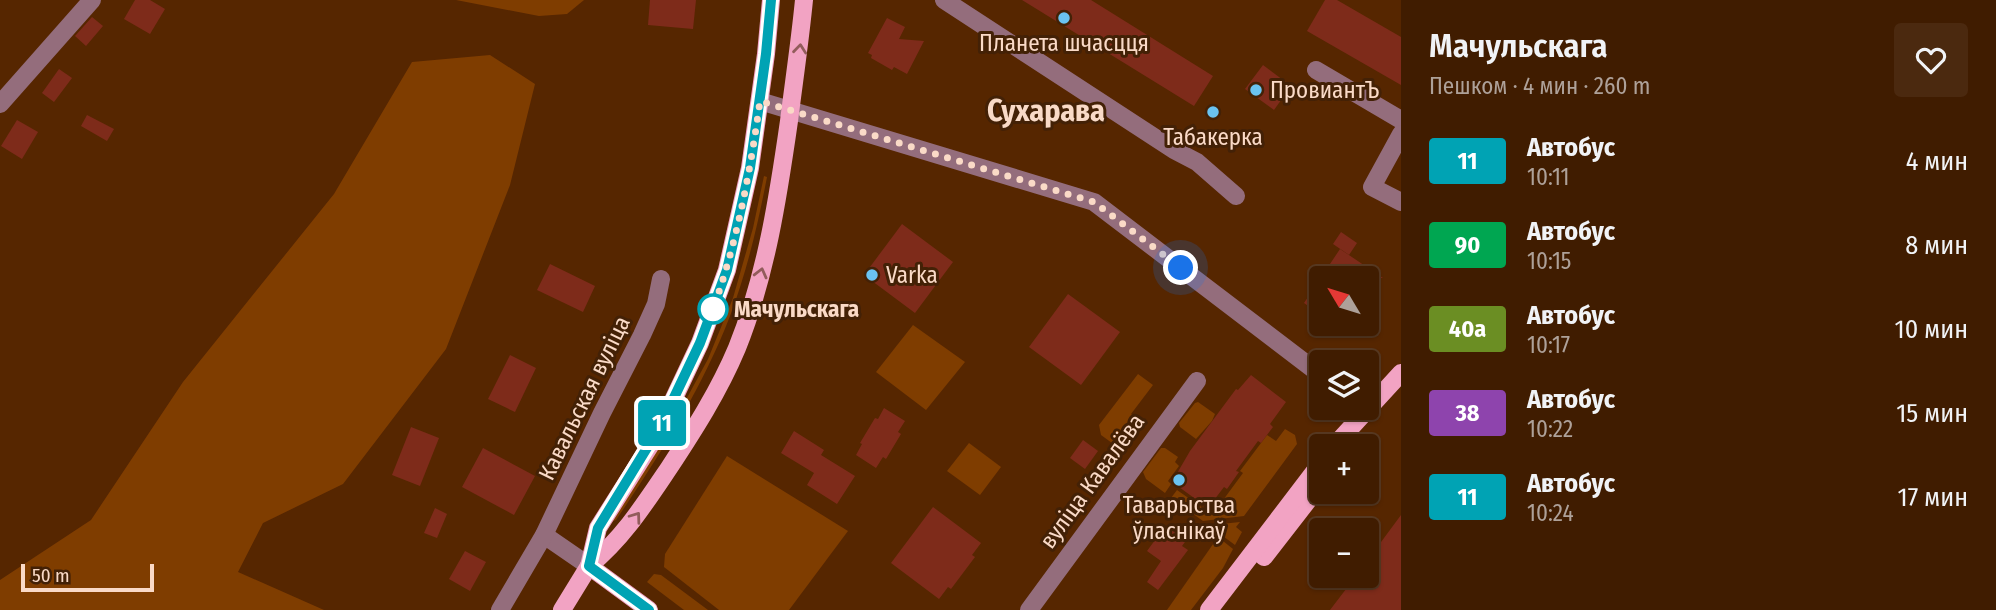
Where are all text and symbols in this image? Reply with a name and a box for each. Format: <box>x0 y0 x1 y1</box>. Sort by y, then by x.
marker: Планета шчасцця <box>1056 10 1072 26</box>
button: heart <box>1894 23 1968 97</box>
text: Мачульскага <box>1429 26 1608 66</box>
place label: Планета шчасцця <box>979 29 1149 57</box>
one-way arrow <box>792 43 807 55</box>
text: Пешком · 4 мин · 260 m <box>1429 72 1650 100</box>
place label: ПровиантЪ <box>1270 76 1379 104</box>
marker: ПровиантЪ <box>1248 82 1264 98</box>
district label: Сухарава <box>987 93 1105 129</box>
marker: Табакерка <box>1205 104 1221 120</box>
place label: Табакерка <box>1163 123 1263 151</box>
text: Автобус <box>1527 132 1615 163</box>
text: 4 мин <box>1906 146 1968 177</box>
text: 11 <box>1458 147 1477 175</box>
text: 10:11 <box>1527 163 1570 191</box>
text: Автобус <box>1527 216 1615 247</box>
text: 8 мин <box>1905 230 1968 261</box>
text: 90 <box>1455 231 1480 259</box>
text: 10:15 <box>1527 247 1571 275</box>
your location <box>1163 250 1198 285</box>
place label: Varka <box>886 261 938 289</box>
north arrow <box>1309 266 1379 336</box>
map controls <box>1309 266 1379 588</box>
one-way arrow <box>753 267 767 279</box>
marker: Varka <box>864 267 880 283</box>
marker: Мачульскага <box>698 294 728 324</box>
place label: Мачульскага <box>734 295 859 323</box>
text: Автобус <box>1527 300 1615 331</box>
street label: Кавальская вуліца <box>532 311 636 485</box>
text: 10 мин <box>1895 314 1968 345</box>
text: 40а <box>1449 315 1486 343</box>
text: 10:17 <box>1527 331 1570 359</box>
button: layers <box>1309 350 1379 420</box>
text: Автобус <box>1527 384 1615 415</box>
text: 15 мин <box>1896 398 1968 429</box>
text: 38 <box>1455 399 1480 427</box>
line badge: 11 <box>630 400 694 446</box>
street label: вуліца Кавалёва <box>1034 408 1150 554</box>
text: 11 <box>652 409 672 437</box>
text: 10:22 <box>1527 415 1573 443</box>
button: + <box>1309 434 1379 504</box>
text: Автобус <box>1527 468 1615 499</box>
marker: Таварыства ўласнікаў <box>1171 472 1187 488</box>
text: 17 мин <box>1898 482 1968 513</box>
text: 11 <box>1458 483 1477 511</box>
place label: Таварыства ўласнікаў <box>1123 491 1235 545</box>
text: 10:24 <box>1527 499 1574 527</box>
one-way arrow <box>628 512 640 525</box>
button: − <box>1309 518 1379 588</box>
scale bar <box>21 561 154 593</box>
text: 50 m <box>32 564 70 587</box>

